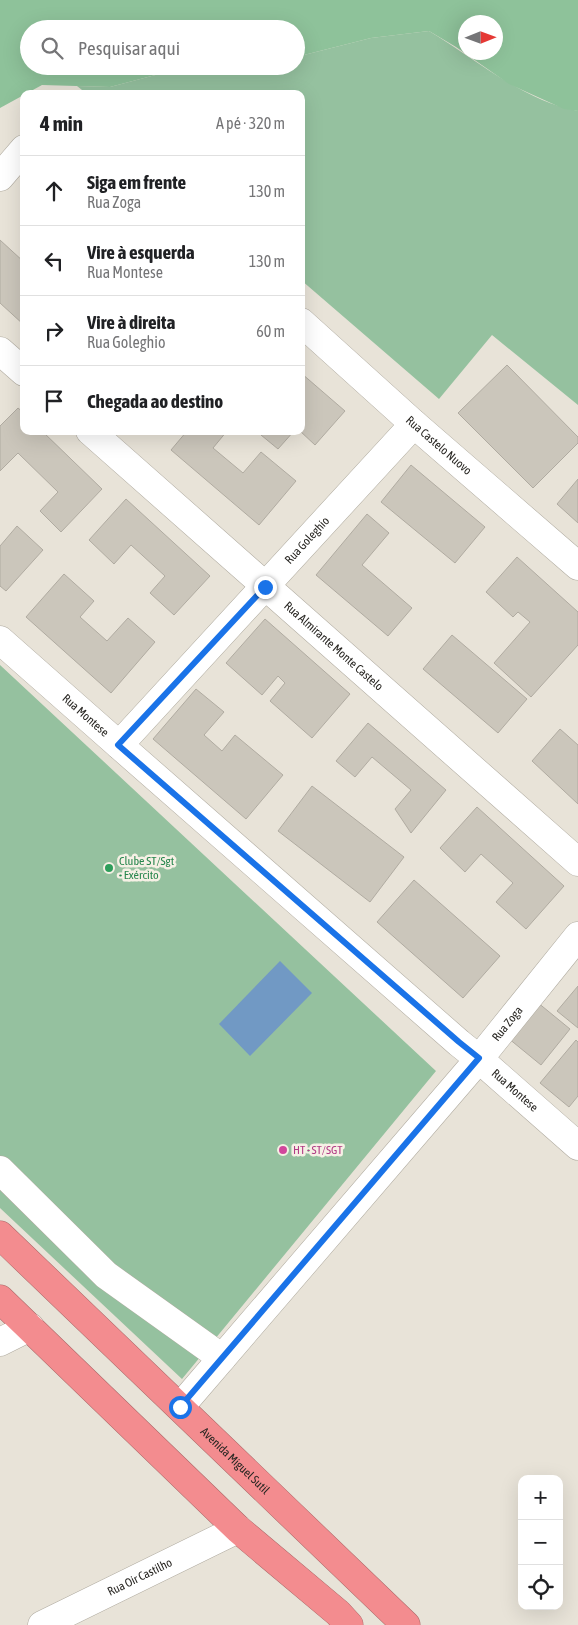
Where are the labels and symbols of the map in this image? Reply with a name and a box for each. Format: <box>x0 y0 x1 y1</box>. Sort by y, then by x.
north arrow <box>458 15 503 60</box>
street label: Rua Castelo Nuovo <box>403 413 475 478</box>
street label: Rua Goleghio <box>282 514 332 567</box>
route end <box>254 576 277 599</box>
street label: Rua Almirante Monte Castelo <box>281 599 386 694</box>
street label: Rua Montese <box>59 691 112 740</box>
place label: Clube ST/Sgt - Exército <box>119 854 175 882</box>
marker: Clube ST/Sgt - Exército <box>103 862 115 874</box>
street label: Rua Zoga <box>489 1004 526 1044</box>
street label: Rua Montese <box>489 1066 541 1115</box>
place label: HT - ST/SGT <box>293 1143 343 1157</box>
marker: HT - ST/SGT <box>277 1144 289 1156</box>
route start <box>169 1396 192 1419</box>
street label: Avenida Miguel Sutil <box>198 1425 273 1498</box>
street label: Rua Oir Castilho <box>105 1555 175 1599</box>

